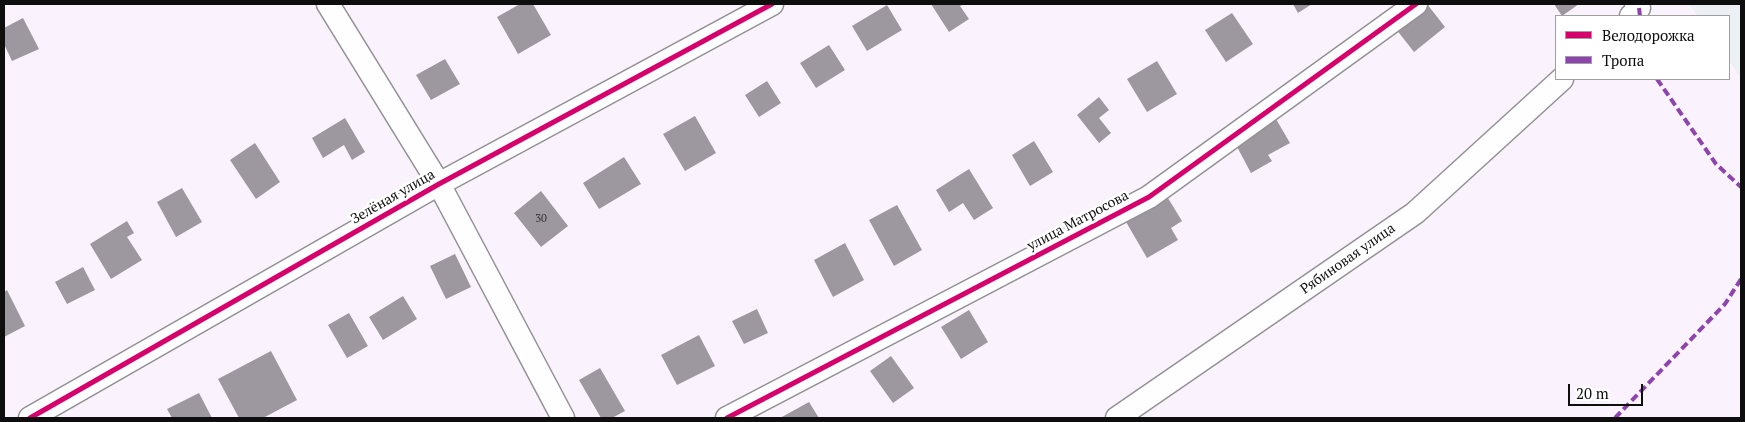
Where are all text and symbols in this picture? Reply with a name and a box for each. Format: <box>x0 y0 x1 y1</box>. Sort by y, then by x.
legend <box>1555 15 1730 80</box>
text: Велодорожка <box>1602 25 1695 45</box>
text: Тропа <box>1602 50 1644 70</box>
street label: Зелёная улица <box>348 166 438 228</box>
street label: улица Матросова <box>1024 187 1132 255</box>
house number: 30 <box>535 212 547 226</box>
street label: Рябиновая улица <box>1298 220 1398 298</box>
scale bar <box>1570 374 1645 406</box>
text: 20 m <box>1576 383 1609 403</box>

